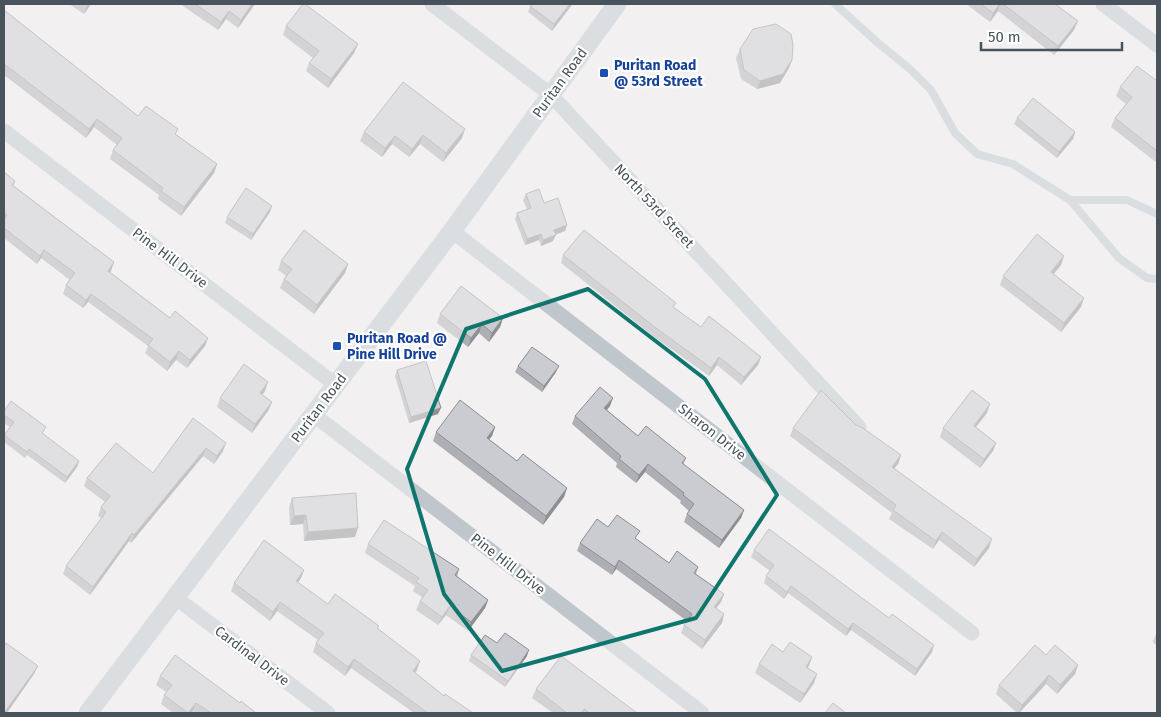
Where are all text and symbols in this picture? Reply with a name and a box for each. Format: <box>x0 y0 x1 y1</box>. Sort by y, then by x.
scale bar <box>981 20 1122 52</box>
text: 50 m <box>988 28 1021 46</box>
street label: Puritan Road <box>529 45 591 121</box>
place label: Puritan Road @ 53rd Street <box>614 57 703 90</box>
marker: Puritan Road @ 53rd Street <box>598 67 610 79</box>
street label: North 53rd Street <box>611 160 698 252</box>
street label: Pine Hill Drive <box>129 224 211 292</box>
place label: Puritan Road @ Pine Hill Drive <box>347 330 447 363</box>
marker: Puritan Road @ Pine Hill Drive <box>331 340 343 352</box>
street label: Puritan Road <box>288 370 350 446</box>
street label: Sharon Drive <box>675 400 749 464</box>
street label: Pine Hill Drive <box>467 530 549 598</box>
street label: Cardinal Drive <box>211 622 293 690</box>

